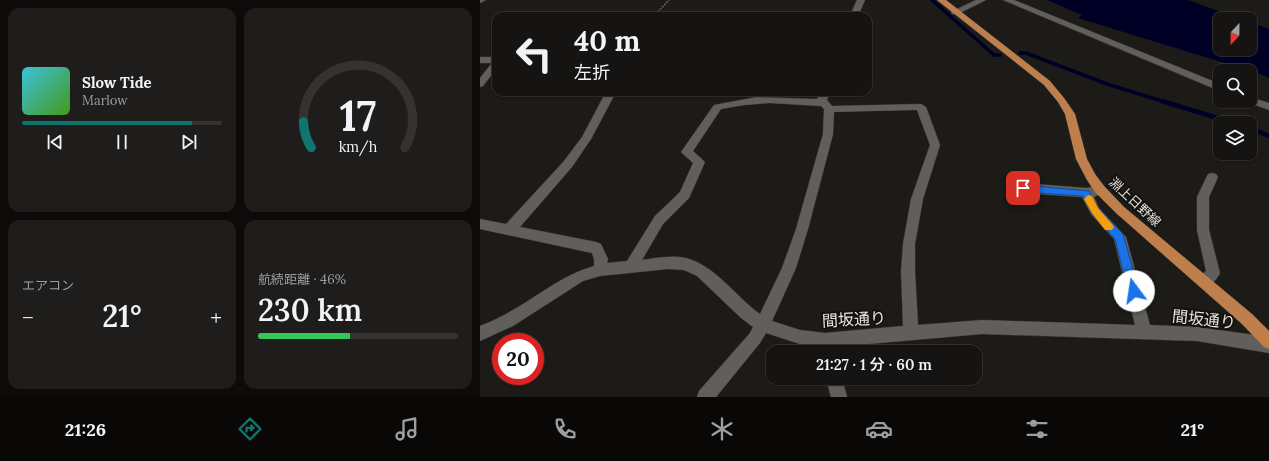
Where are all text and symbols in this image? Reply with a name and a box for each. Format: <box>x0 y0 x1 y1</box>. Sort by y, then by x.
north arrow <box>1213 12 1257 56</box>
map controls <box>1213 12 1257 160</box>
text: 40 m <box>574 23 640 59</box>
icon: left <box>508 28 560 80</box>
text: 左折 <box>574 61 610 84</box>
button: search <box>1213 64 1257 108</box>
text: Slow Tide <box>82 73 152 92</box>
text: 17 <box>340 89 376 142</box>
text: Marlow <box>82 92 128 109</box>
button: layers <box>1213 116 1257 160</box>
icon: previous <box>44 131 66 153</box>
icon: pause <box>111 131 133 153</box>
icon: next <box>178 131 200 153</box>
text: km/h <box>339 137 378 156</box>
pin <box>1006 171 1040 205</box>
street label: 淵上日野線 <box>1105 174 1165 230</box>
icon: arrive <box>1012 177 1034 199</box>
position arrow <box>1113 270 1155 312</box>
text: 航続距離 · 46% <box>258 271 346 288</box>
text: エアコン <box>22 277 74 294</box>
text: 230 km <box>258 291 362 329</box>
text: 21° <box>102 297 142 335</box>
text: − <box>22 303 34 331</box>
text: + <box>210 303 222 331</box>
street label: 間坂通り <box>1171 306 1237 332</box>
street label: 間坂通り <box>822 307 886 331</box>
speed limit sign: 20 <box>492 333 544 385</box>
text: 21:27 · 1 分 · 60 m <box>816 355 932 374</box>
icon: directions <box>236 415 264 443</box>
icon: music <box>393 415 421 443</box>
icon: phone <box>551 415 579 443</box>
icon: climate <box>708 415 736 443</box>
icon: car <box>865 415 893 443</box>
icon: filters <box>1023 415 1051 443</box>
text: 21:26 <box>65 418 106 441</box>
text: 21° <box>1180 418 1204 441</box>

